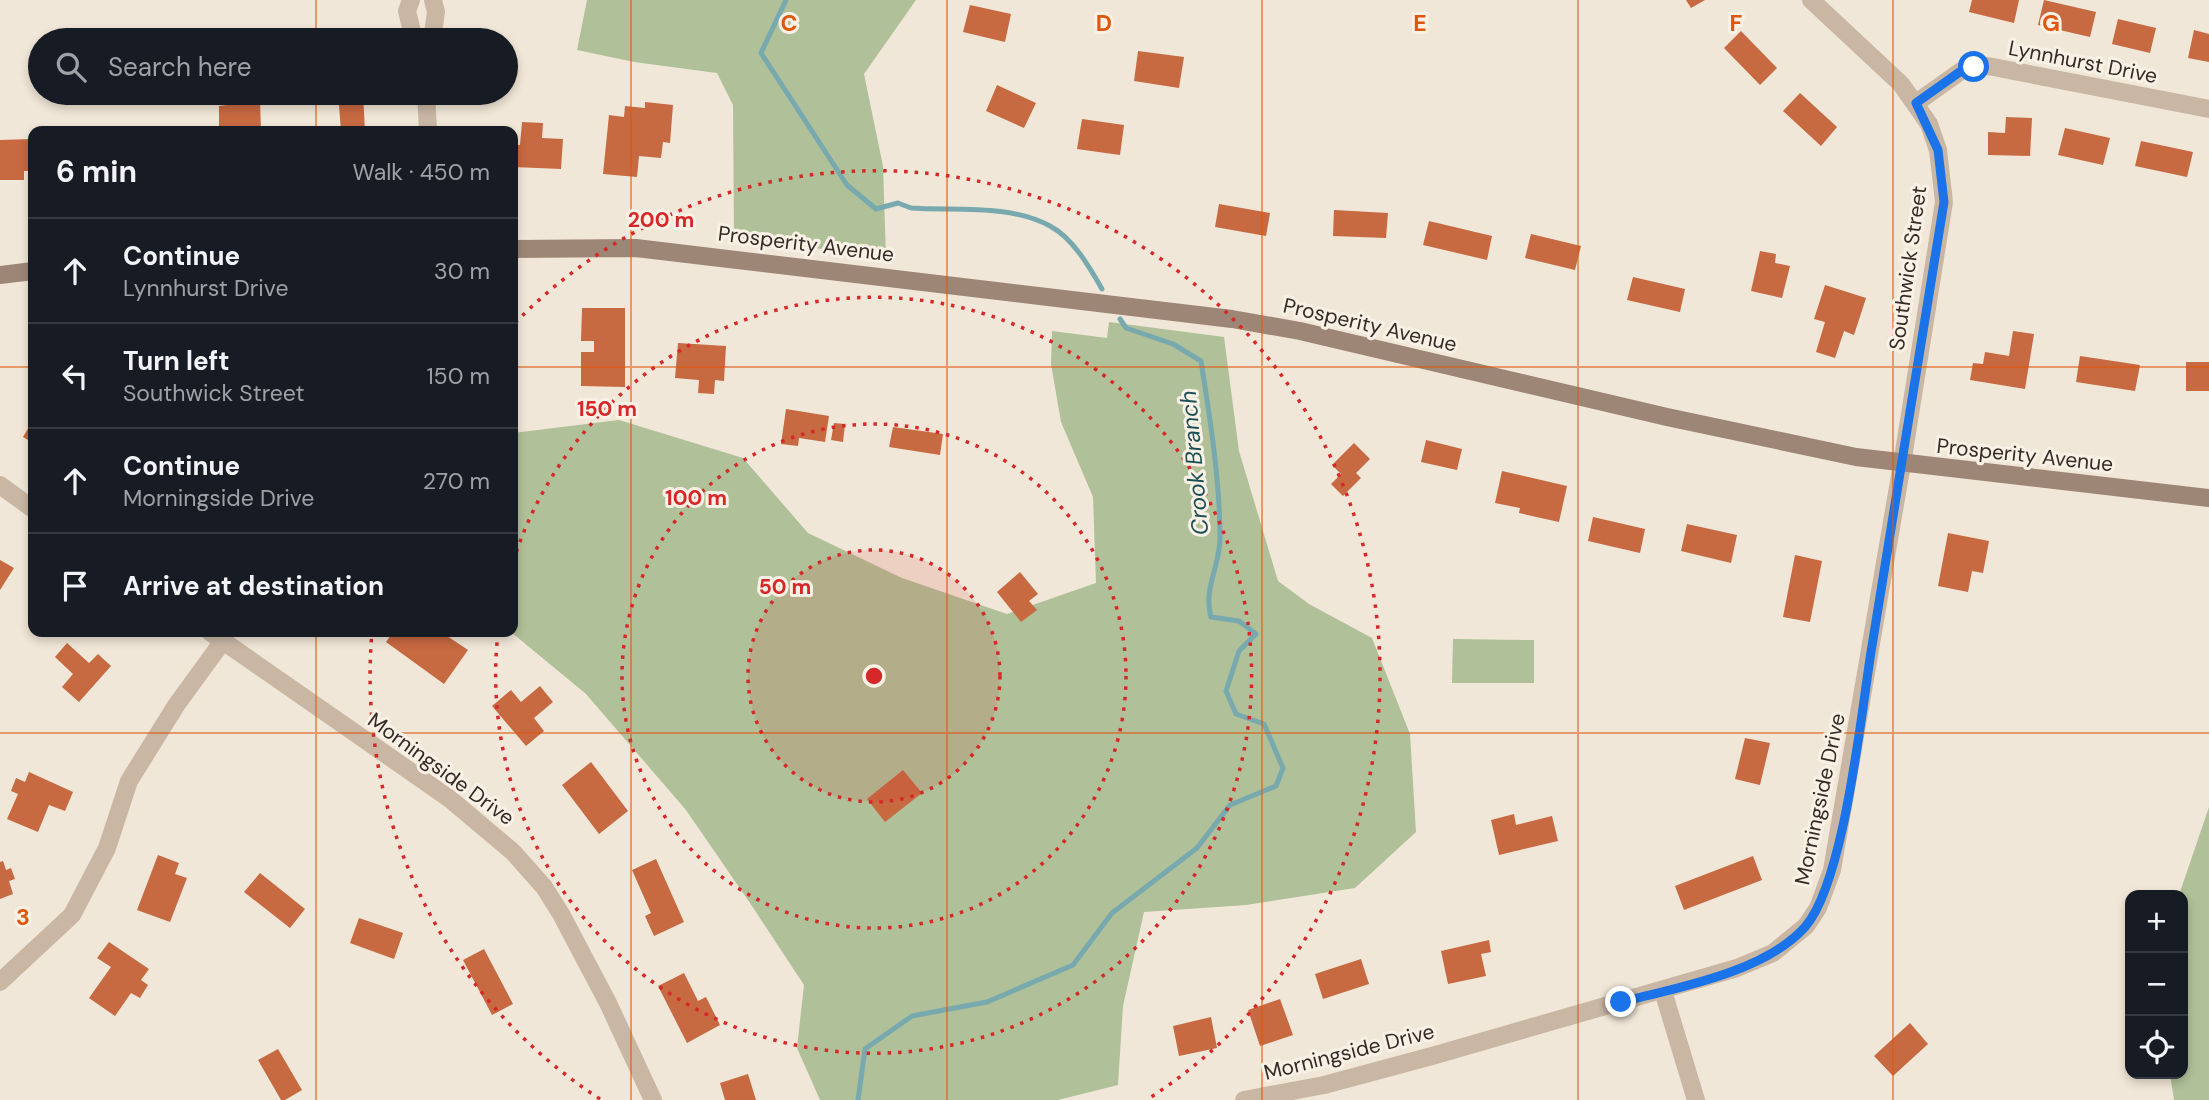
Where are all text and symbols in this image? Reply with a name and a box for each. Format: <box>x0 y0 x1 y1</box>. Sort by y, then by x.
text: C <box>781 8 797 38</box>
text: D <box>1096 8 1112 38</box>
text: E <box>1413 8 1427 38</box>
text: F <box>1730 8 1743 38</box>
text: G <box>2042 8 2060 38</box>
search box <box>28 28 518 105</box>
street label: Lynnhurst Drive <box>2006 34 2160 90</box>
icon: search <box>52 48 90 86</box>
text: Search here <box>108 50 251 84</box>
route start <box>1958 51 1989 82</box>
text: 6 min <box>56 152 137 191</box>
text: Walk · 450 m <box>353 157 490 187</box>
street label: Southwick Street <box>1883 184 1933 352</box>
text: 200 m <box>628 206 694 234</box>
street label: Prosperity Avenue <box>716 219 896 269</box>
text: Continue <box>123 239 240 273</box>
icon: ahead <box>56 252 94 290</box>
text: 30 m <box>434 256 490 286</box>
text: Lynnhurst Drive <box>123 273 288 303</box>
street label: Prosperity Avenue <box>1280 291 1460 359</box>
text: Turn left <box>123 344 230 378</box>
icon: left <box>56 357 94 395</box>
text: 150 m <box>426 361 490 391</box>
text: Southwick Street <box>123 378 305 408</box>
water label: Crook Branch <box>1173 389 1215 537</box>
text: 150 m <box>577 395 637 423</box>
street label: Prosperity Avenue <box>1935 432 2115 478</box>
text: Continue <box>123 449 240 483</box>
icon: ahead <box>56 462 94 500</box>
text: 270 m <box>423 466 490 496</box>
text: Morningside Drive <box>123 483 314 513</box>
text: 100 m <box>665 484 727 512</box>
icon: arrive <box>56 567 94 605</box>
text: Arrive at destination <box>123 569 384 603</box>
text: 50 m <box>759 573 811 601</box>
centre of rings <box>862 664 886 688</box>
street label: Morningside Drive <box>362 706 520 832</box>
street label: Morningside Drive <box>1788 711 1852 887</box>
map controls <box>2125 890 2188 1079</box>
button: + <box>2125 890 2188 953</box>
text: 3 <box>16 902 30 932</box>
button: − <box>2125 953 2188 1016</box>
route end <box>1605 986 1636 1017</box>
button: locate <box>2125 1016 2188 1079</box>
street label: Morningside Drive <box>1261 1017 1437 1087</box>

